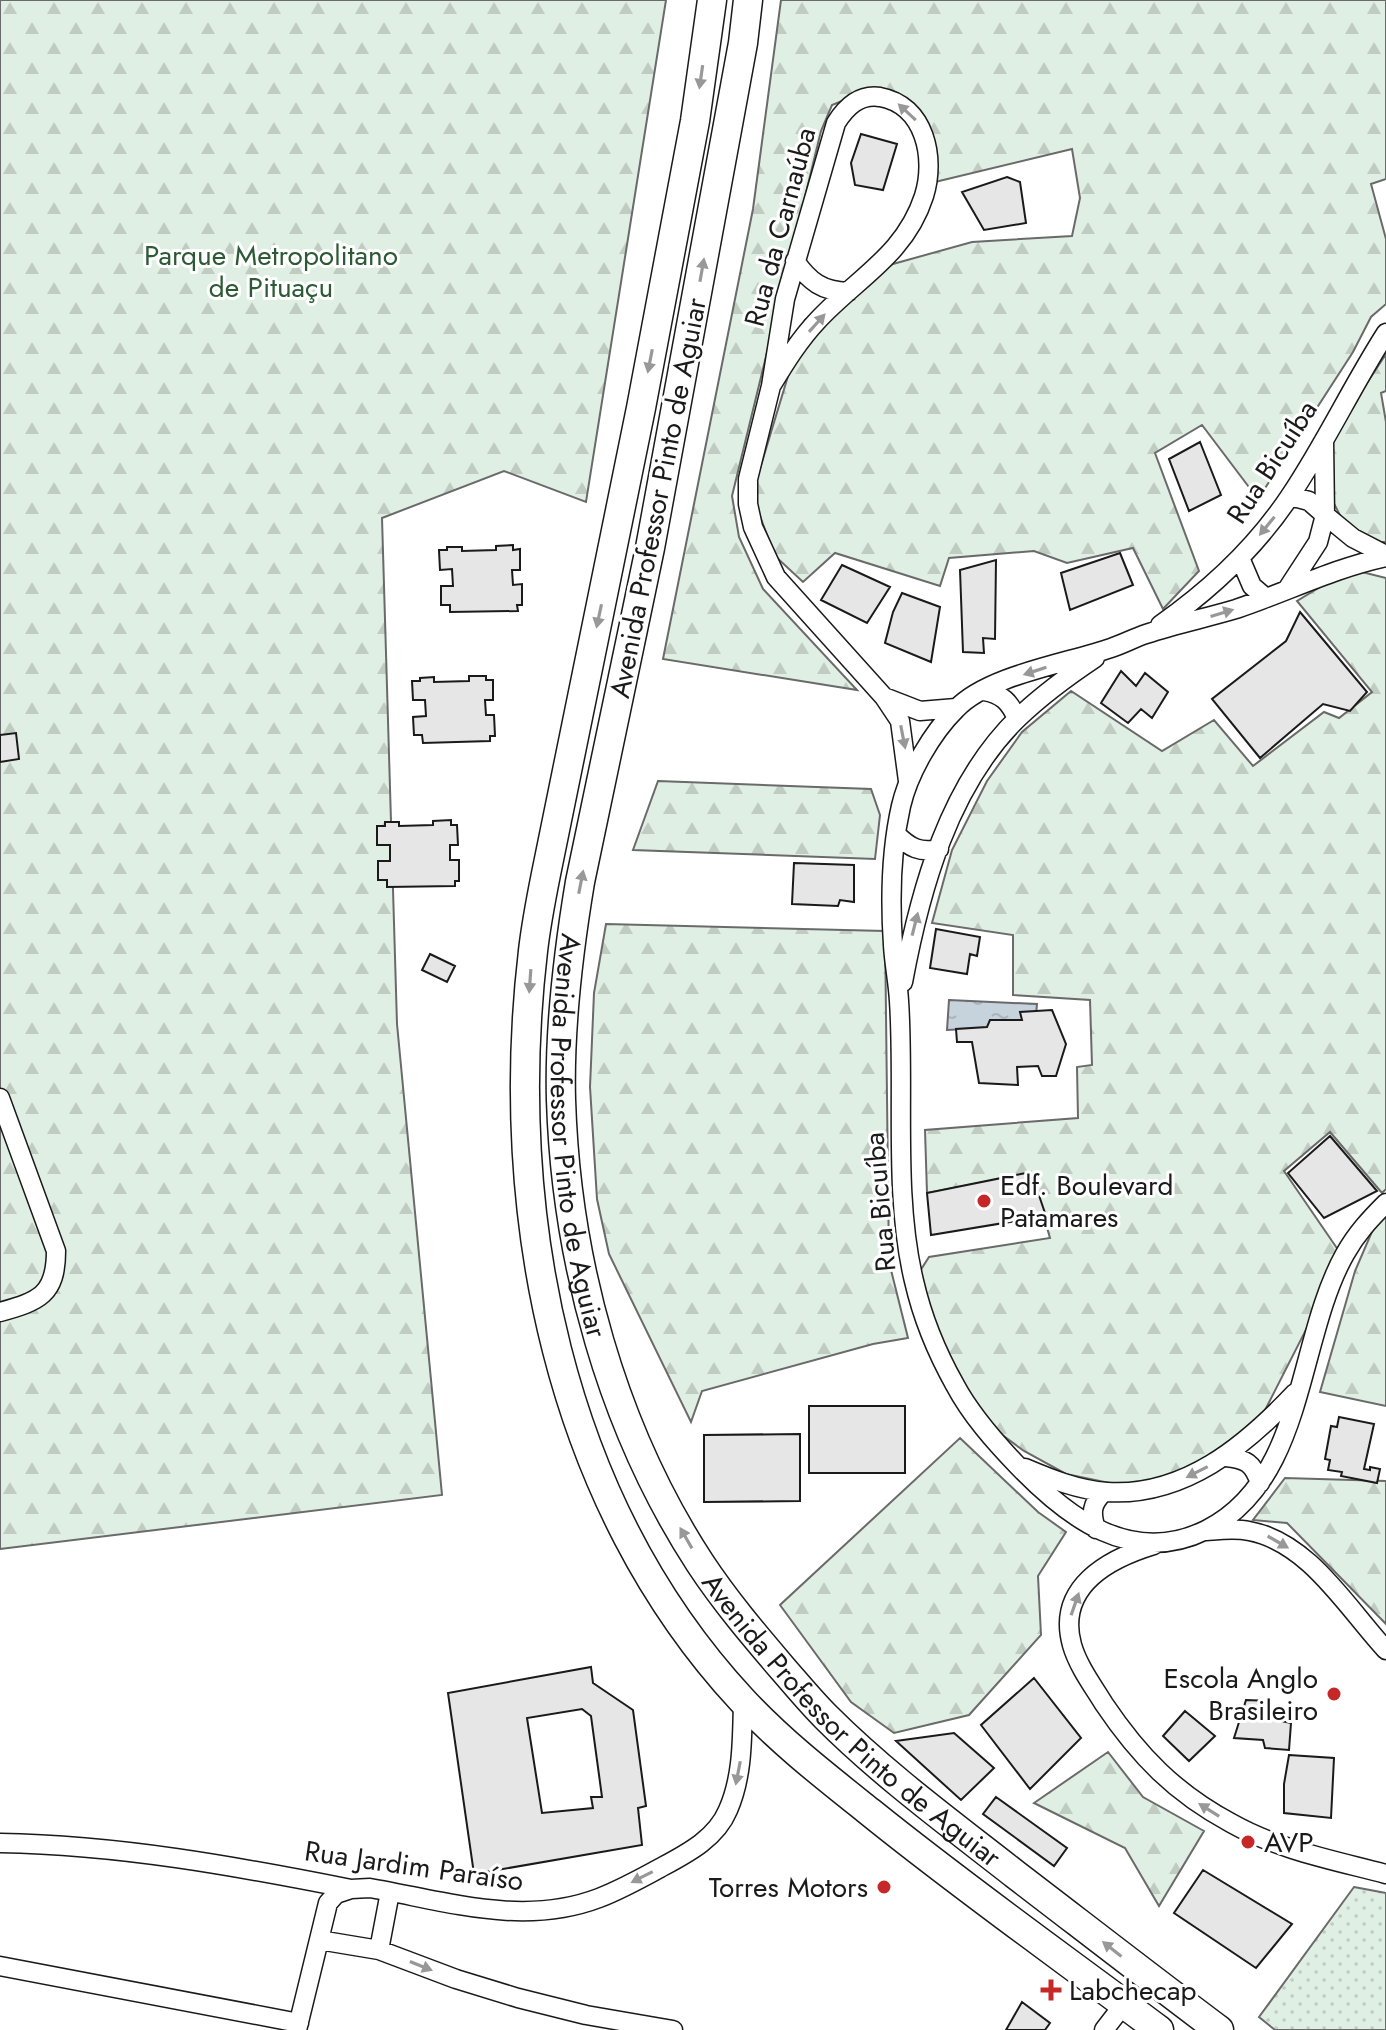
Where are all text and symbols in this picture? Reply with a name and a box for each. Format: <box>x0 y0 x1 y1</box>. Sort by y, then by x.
one-way arrow <box>694 65 707 90</box>
one-way arrow <box>898 103 917 121</box>
street label: Rua da Carnaúba <box>734 123 826 331</box>
park label: Parque Metropolitano de Pituaçu <box>144 235 398 308</box>
one-way arrow <box>697 257 709 282</box>
street label: Avenida Professor Pinto de Aguiar <box>599 294 717 702</box>
one-way arrow <box>807 313 825 332</box>
one-way arrow <box>643 348 655 373</box>
street label: Rua Bicuíba <box>1217 392 1327 532</box>
one-way arrow <box>1259 516 1275 536</box>
one-way arrow <box>592 603 605 628</box>
one-way arrow <box>1210 606 1234 619</box>
one-way arrow <box>1023 665 1047 677</box>
one-way arrow <box>897 724 910 749</box>
one-way arrow <box>575 869 587 894</box>
one-way arrow <box>910 912 922 937</box>
street label: Avenida Professor Pinto de Aguiar <box>540 931 618 1343</box>
one-way arrow <box>523 969 536 994</box>
street label: Rua Bicuíba <box>853 1131 907 1273</box>
place label: Edf. Boulevard Patamares <box>1000 1165 1174 1238</box>
marker: Edf. Boulevard Patamares <box>975 1192 993 1210</box>
one-way arrow <box>1185 1465 1208 1479</box>
one-way arrow <box>679 1527 693 1550</box>
one-way arrow <box>1267 1535 1289 1549</box>
street label: Avenida Professor Pinto de Aguiar <box>692 1564 1010 1877</box>
one-way arrow <box>1070 1592 1082 1616</box>
place label: Escola Anglo Brasileiro <box>1163 1658 1318 1731</box>
marker: Escola Anglo Brasileiro <box>1325 1685 1343 1703</box>
one-way arrow <box>731 1761 744 1786</box>
one-way arrow <box>1198 1802 1219 1817</box>
place label: AVP <box>1264 1822 1314 1863</box>
street label: Rua Jardim Paraíso <box>302 1830 526 1902</box>
marker: AVP <box>1239 1833 1257 1851</box>
place label: Torres Motors <box>709 1867 868 1908</box>
one-way arrow <box>630 1871 653 1884</box>
marker: Torres Motors <box>875 1878 893 1896</box>
one-way arrow <box>1102 1941 1122 1957</box>
one-way arrow <box>409 1959 433 1972</box>
place label: Labchecap <box>1069 1970 1196 2011</box>
marker: Labchecap <box>1040 1979 1062 2001</box>

